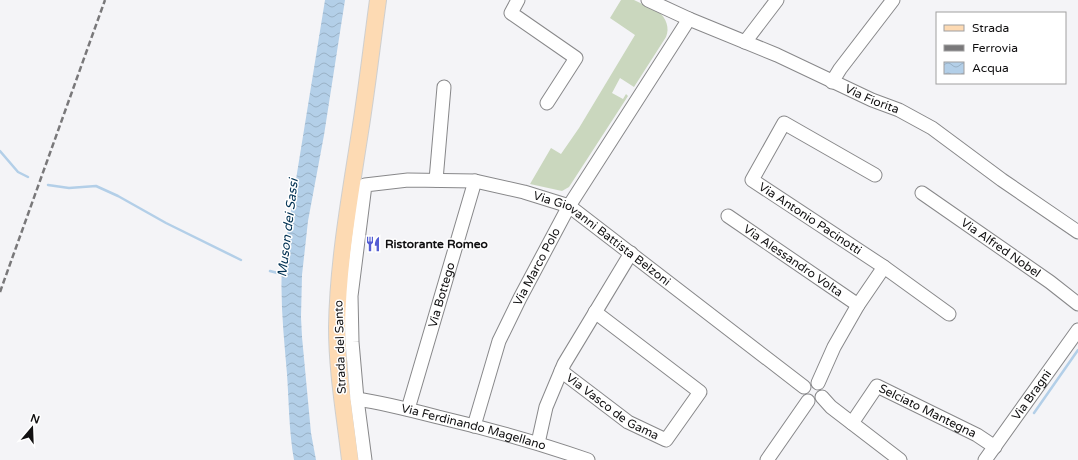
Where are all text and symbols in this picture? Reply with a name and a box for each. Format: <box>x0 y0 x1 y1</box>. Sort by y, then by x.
legend <box>936 12 1066 84</box>
text: Strada <box>972 21 1009 35</box>
text: Ferrovia <box>972 41 1018 55</box>
text: Acqua <box>972 61 1009 75</box>
street label: Via Fiorita <box>843 81 901 116</box>
water label: Muson dei Sassi <box>274 176 302 278</box>
street label: Via Antonio Pacinotti <box>756 179 864 257</box>
street label: Via Giovanni Battista Belzoni <box>532 188 673 289</box>
street label: Via Alfred Nobel <box>958 215 1043 280</box>
street label: Via Alessandro Volta <box>741 222 845 299</box>
street label: Via Marco Polo <box>510 225 563 308</box>
restaurant icon: Ristorante Romeo <box>364 235 382 253</box>
place label: Ristorante Romeo <box>385 237 488 251</box>
street label: Via Bottego <box>425 261 458 329</box>
street label: Strada del Santo <box>331 300 349 394</box>
street label: Via Bragni <box>1009 367 1054 423</box>
street label: Via Vasco de Gama <box>563 371 661 443</box>
street label: Selciato Mantegna <box>877 381 979 441</box>
street label: Via Ferdinando Magellano <box>400 401 548 453</box>
north arrow <box>12 408 52 448</box>
text: N <box>29 411 41 427</box>

